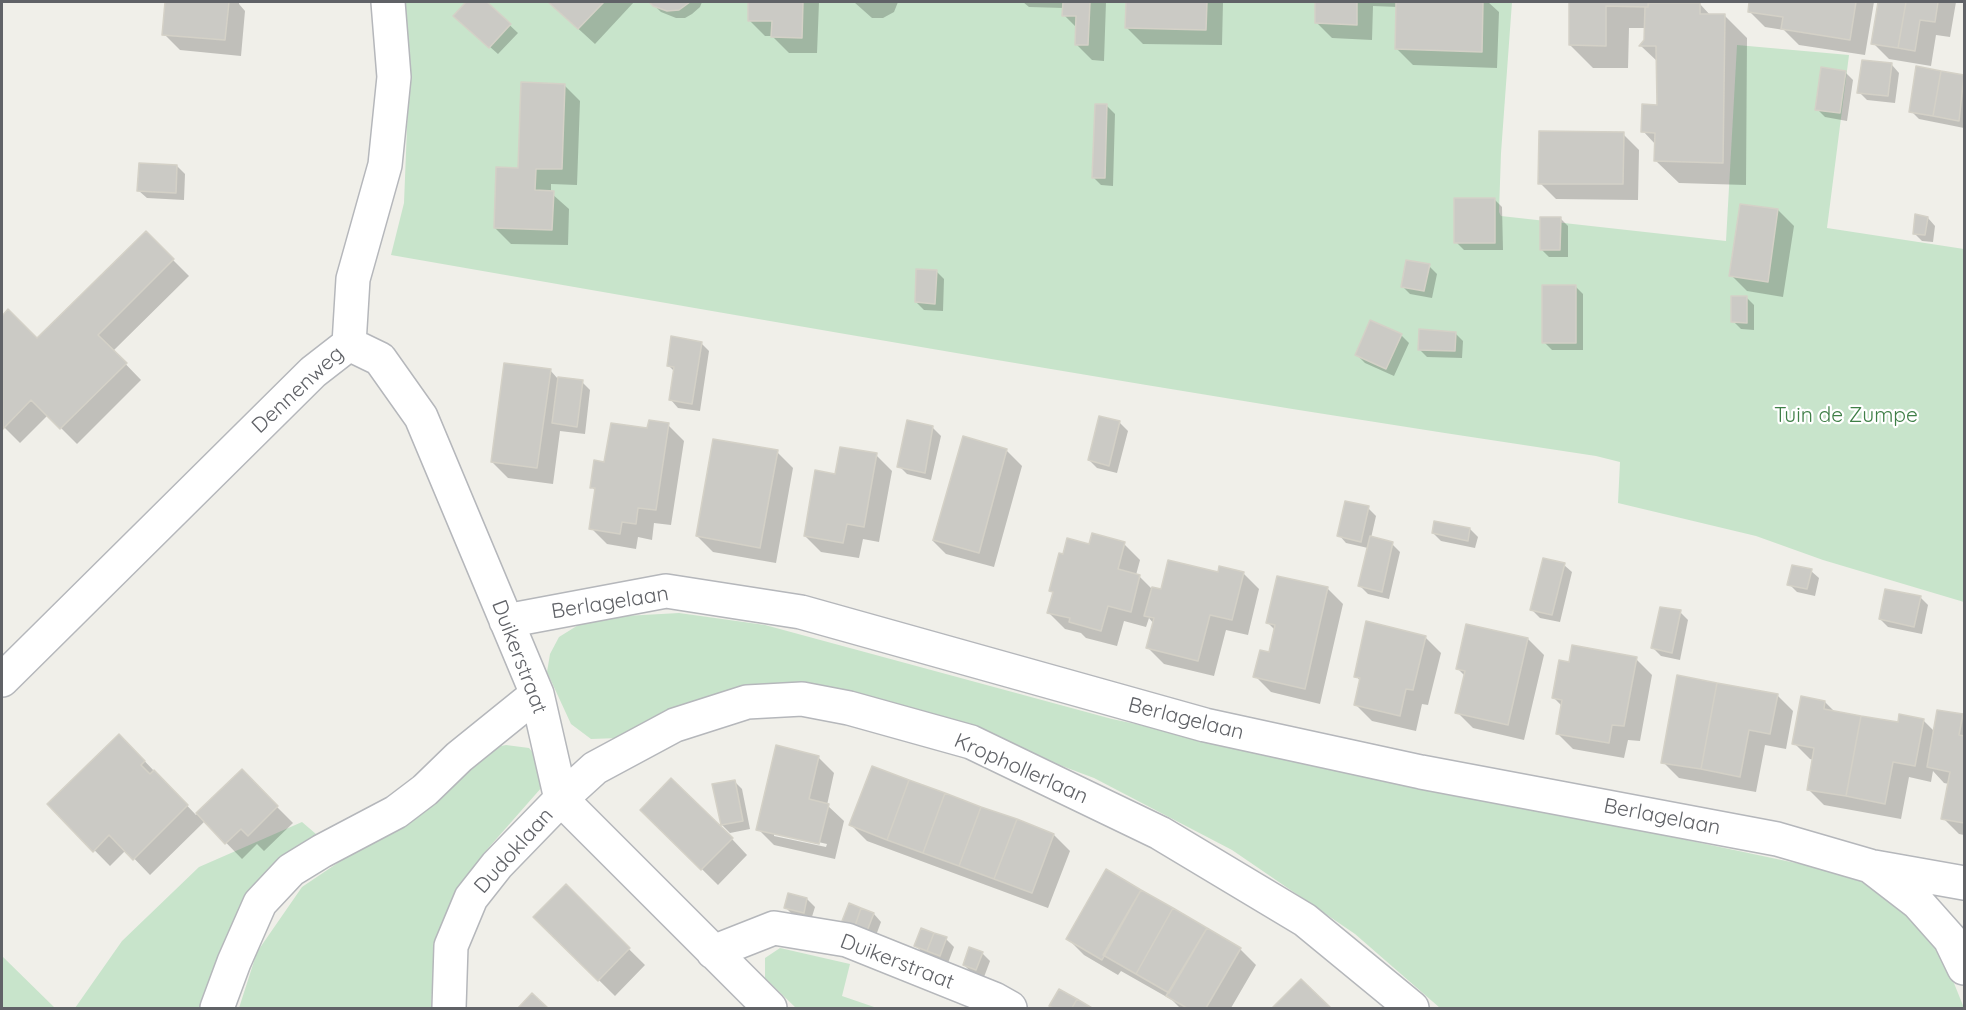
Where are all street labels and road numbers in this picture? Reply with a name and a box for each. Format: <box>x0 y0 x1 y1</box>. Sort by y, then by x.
street label: Dennenweg <box>247 341 349 439</box>
street label: Berlagelaan <box>550 581 670 625</box>
street label: Duikerstraat <box>486 597 552 717</box>
street label: Berlagelaan <box>1126 692 1246 746</box>
street label: Krophollerlaan <box>950 728 1092 810</box>
street label: Berlagelaan <box>1602 793 1722 841</box>
street label: Dudoklaan <box>469 803 559 899</box>
street label: Duikerstraat <box>837 929 957 995</box>

